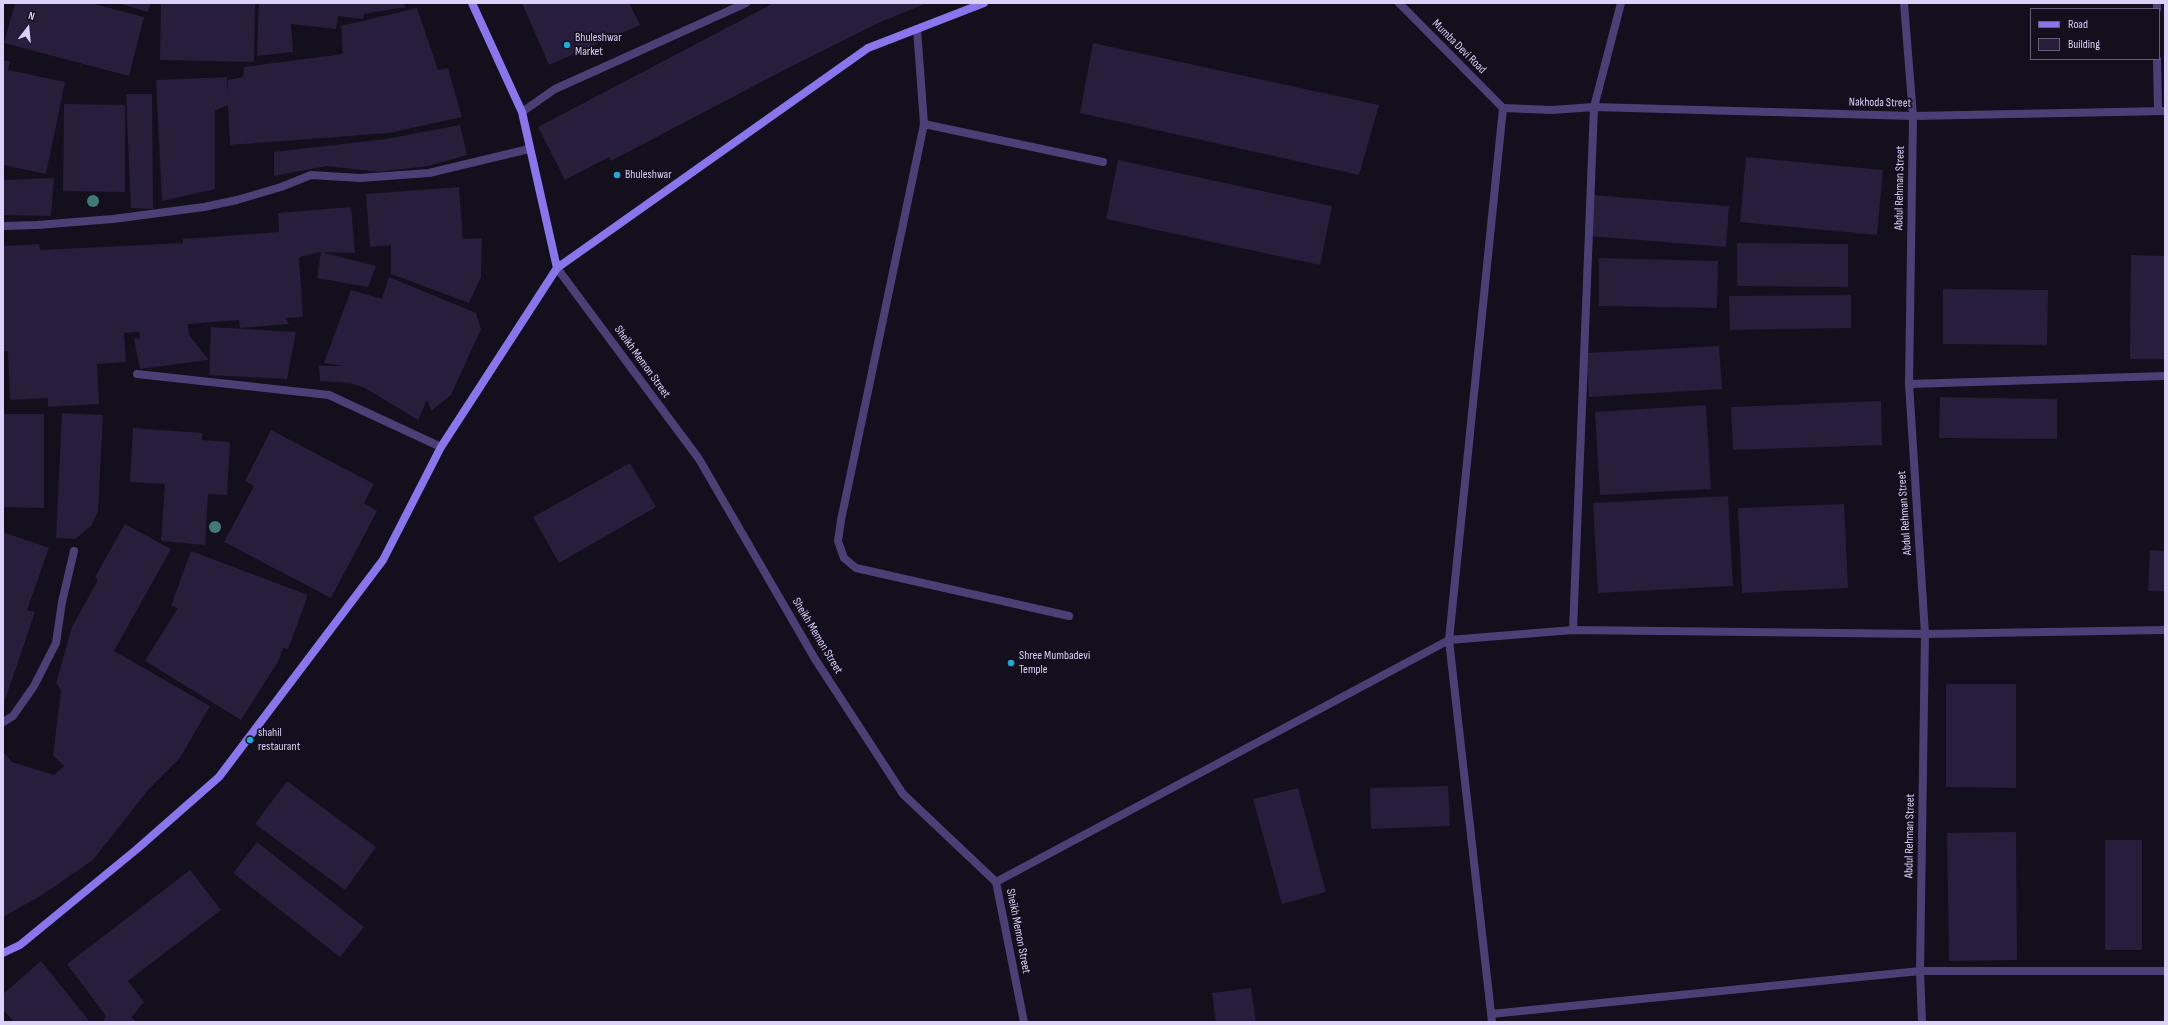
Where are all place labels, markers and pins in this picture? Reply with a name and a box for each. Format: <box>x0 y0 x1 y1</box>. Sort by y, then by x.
place label: Bhuleshwar Market <box>575 31 622 59</box>
marker: Bhuleshwar Market <box>562 40 572 50</box>
place label: Bhuleshwar <box>625 168 672 182</box>
marker: Bhuleshwar <box>612 170 622 180</box>
place label: Shree Mumbadevi Temple <box>1019 649 1090 677</box>
marker: Shree Mumbadevi Temple <box>1006 658 1016 668</box>
place label: shahil restaurant <box>258 726 300 754</box>
marker: shahil restaurant <box>245 735 255 745</box>

